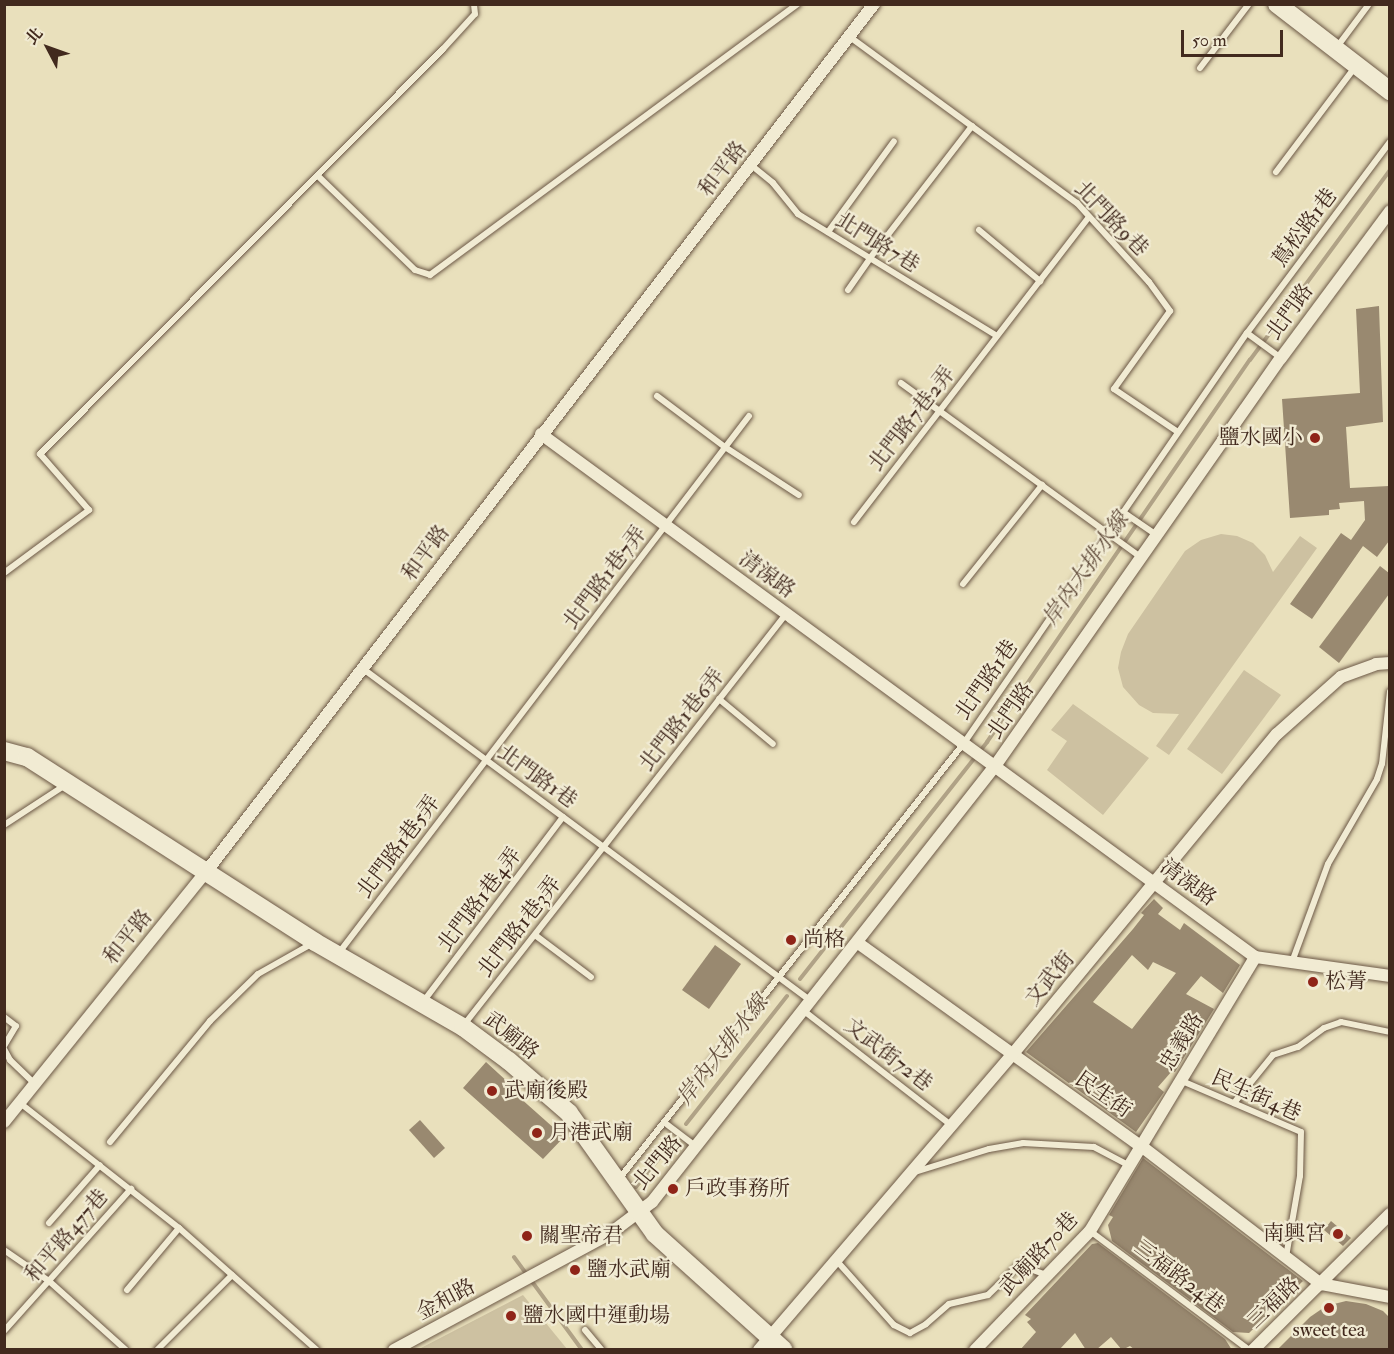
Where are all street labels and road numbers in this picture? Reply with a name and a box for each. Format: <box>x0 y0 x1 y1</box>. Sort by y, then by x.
street label: 和平路 <box>694 136 752 202</box>
street label: 北門路9巷 <box>1069 176 1153 262</box>
street label: 蔦松路1巷 <box>1267 184 1343 272</box>
street label: 北門路7巷 <box>831 208 923 278</box>
street label: 北門路 <box>1261 279 1319 345</box>
street label: 北門路7巷2弄 <box>864 362 960 476</box>
street label: 和平路 <box>397 520 455 586</box>
street label: 北門路1巷7弄 <box>558 522 652 634</box>
street label: 清湶路 <box>734 546 800 604</box>
street label: 北門路1巷 <box>950 635 1024 725</box>
street label: 北門路1巷6弄 <box>634 664 730 776</box>
street label: 北門路 <box>983 678 1039 744</box>
street label: 北門路1巷 <box>493 740 581 814</box>
street label: 北門路1巷5弄 <box>352 791 446 903</box>
street label: 北門路1巷4弄 <box>433 843 527 957</box>
street label: 清湶路 <box>1155 854 1221 912</box>
street label: 北門路1巷3弄 <box>473 872 567 982</box>
street label: 和平路 <box>98 905 158 969</box>
street label: 文武街 <box>1020 947 1080 1011</box>
street label: 武廟路 <box>478 1007 544 1065</box>
street label: 忠義路 <box>1155 1009 1209 1075</box>
street label: 文武街72巷 <box>839 1013 937 1097</box>
street label: 民生街4巷 <box>1207 1065 1305 1127</box>
street label: 民生街 <box>1070 1067 1136 1123</box>
street label: 北門路 <box>628 1131 688 1195</box>
street label: 和平路477巷 <box>20 1185 114 1287</box>
street label: 武廟路70巷 <box>994 1207 1084 1301</box>
street label: 三福路24巷 <box>1129 1235 1229 1319</box>
street label: 三福路 <box>1243 1272 1305 1334</box>
street label: 金和路 <box>412 1274 480 1326</box>

